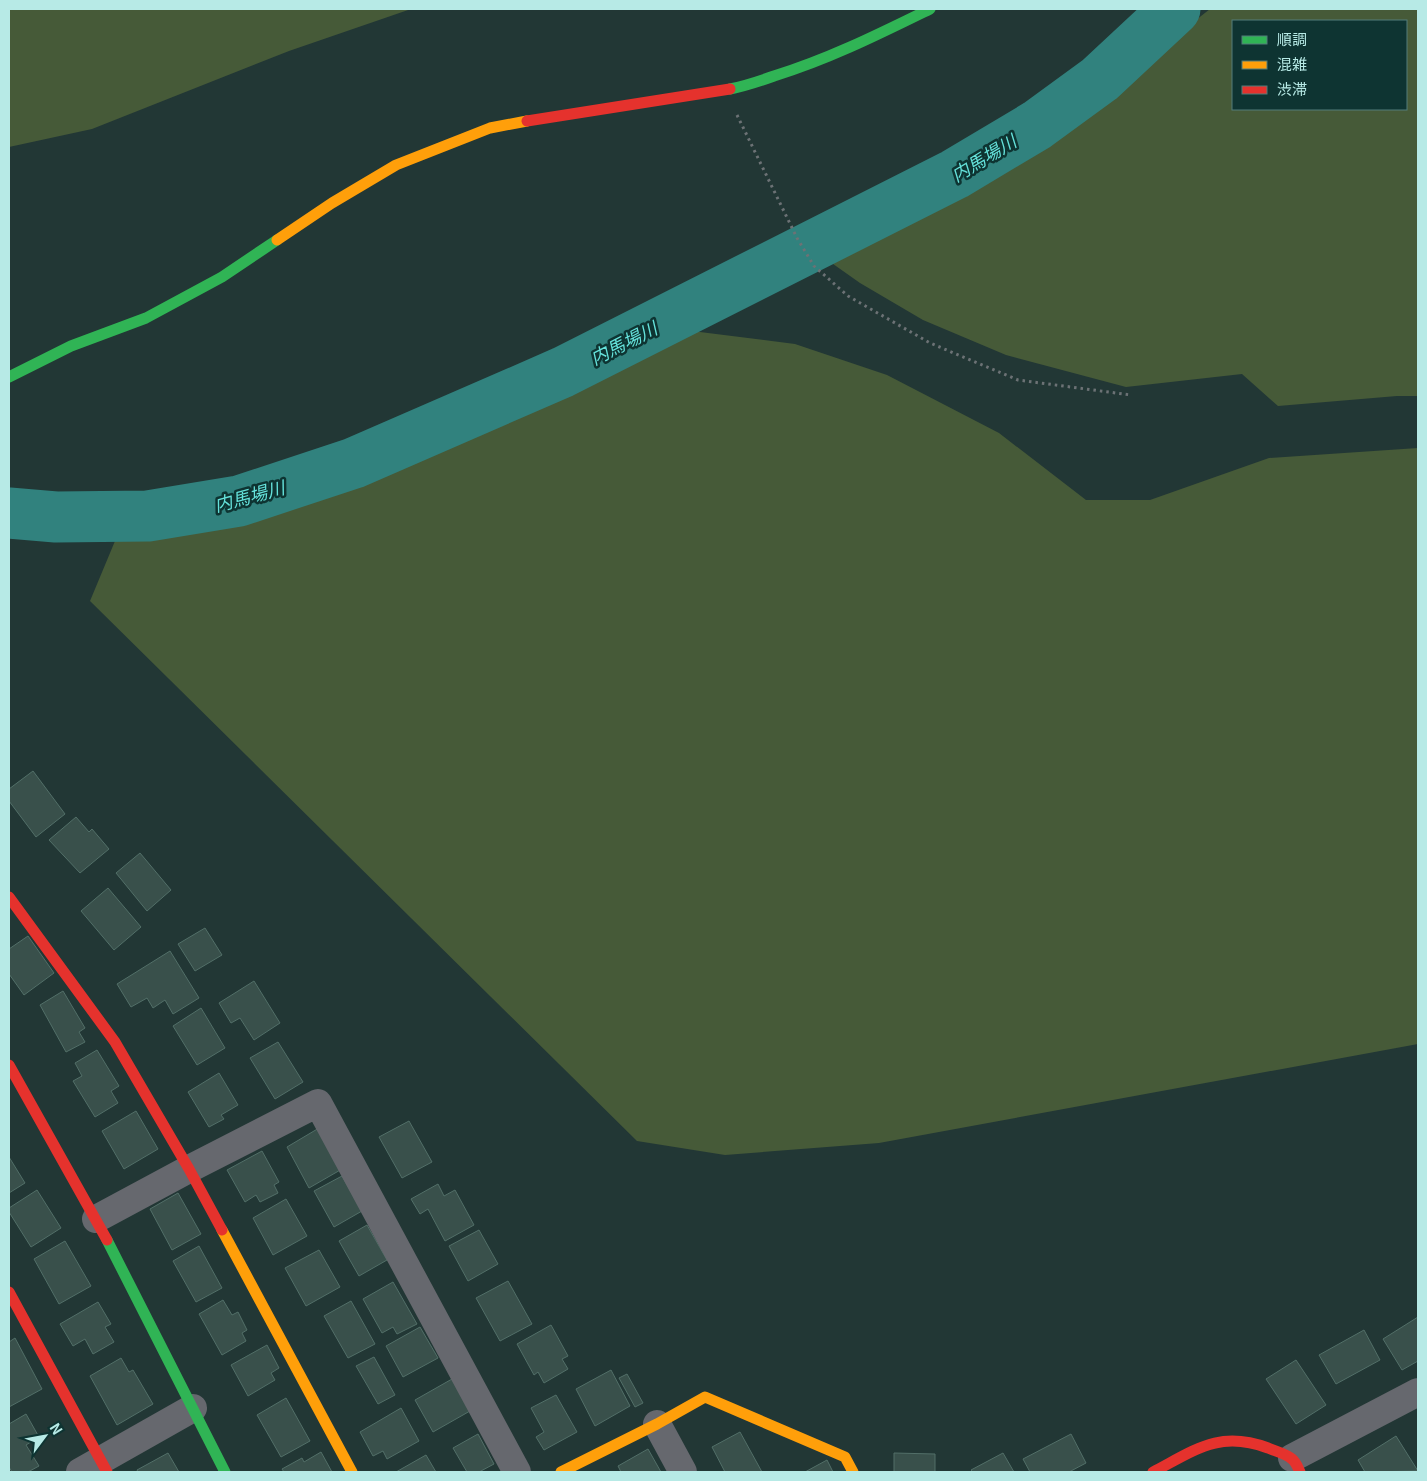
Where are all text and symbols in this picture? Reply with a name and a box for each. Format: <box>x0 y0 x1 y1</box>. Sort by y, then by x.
legend <box>1232 20 1407 110</box>
text: 順調 <box>1277 28 1307 49</box>
text: 混雑 <box>1277 53 1307 74</box>
text: 渋滞 <box>1277 78 1307 99</box>
water label: 内馬場川 <box>945 126 1022 187</box>
water label: 内馬場川 <box>585 313 663 370</box>
water label: 内馬場川 <box>211 473 289 517</box>
north arrow <box>20 1411 70 1461</box>
text: N <box>46 1419 68 1438</box>

